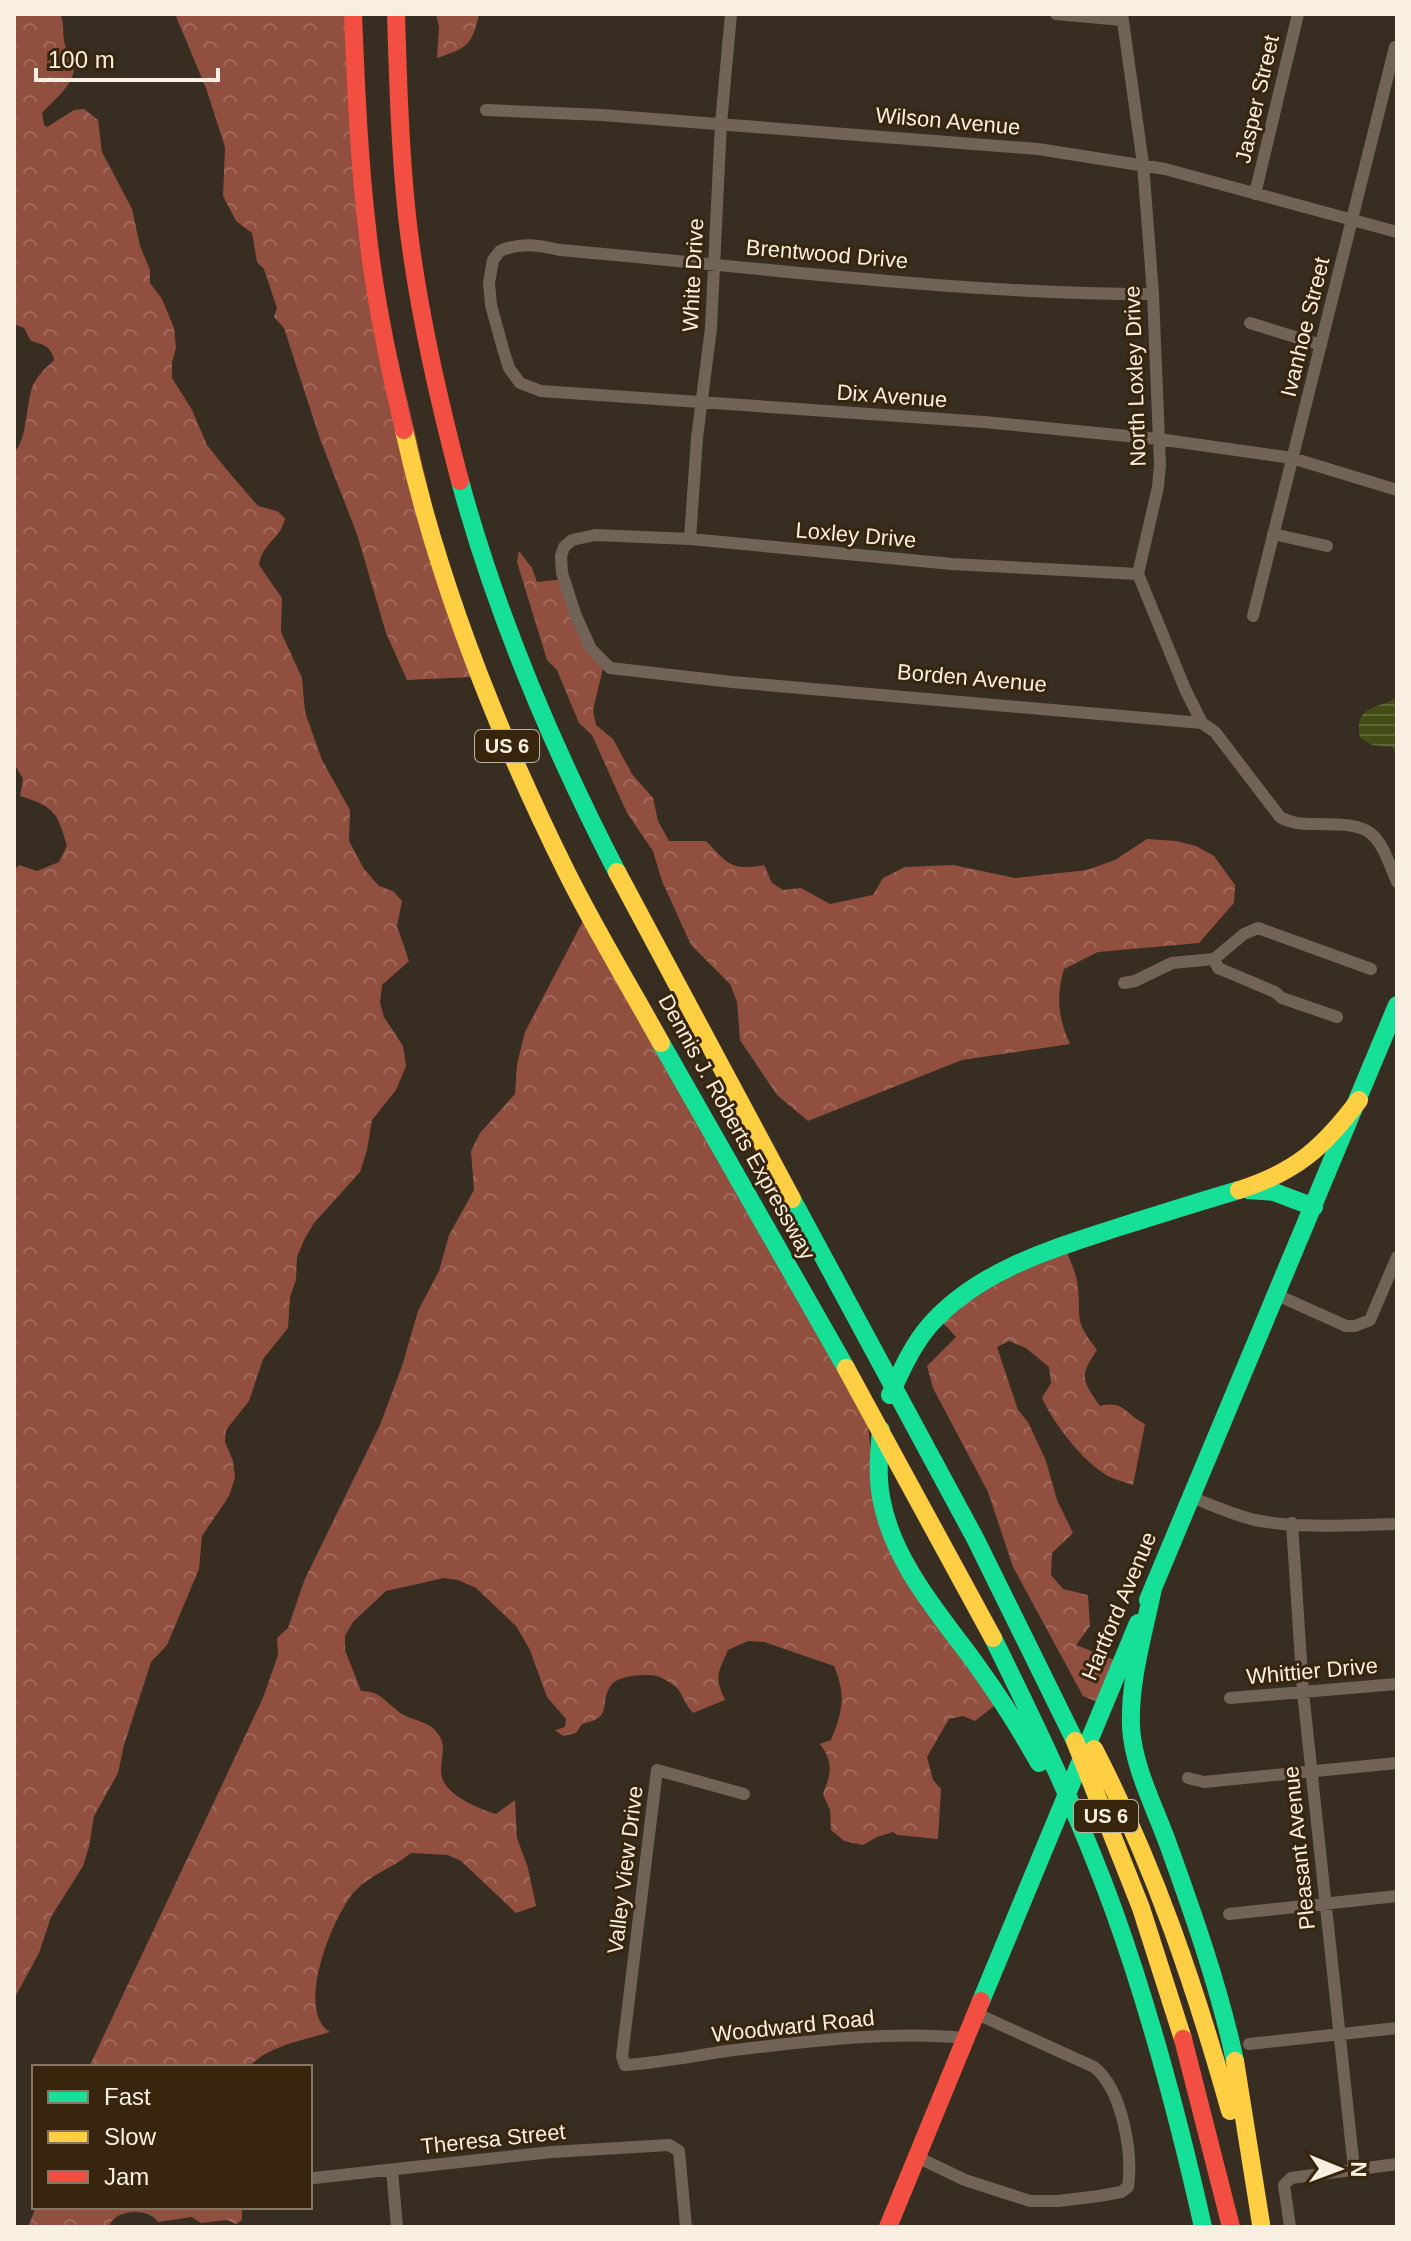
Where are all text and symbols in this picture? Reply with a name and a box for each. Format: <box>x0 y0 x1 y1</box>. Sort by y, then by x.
scale bar <box>36 32 218 82</box>
street label: Jasper Street <box>1230 32 1284 166</box>
text: 100 m <box>48 46 115 73</box>
street label: Wilson Avenue <box>875 102 1021 140</box>
street label: White Drive <box>678 218 708 332</box>
street label: Brentwood Drive <box>745 234 909 274</box>
street label: Ivanhoe Street <box>1276 255 1334 399</box>
street label: North Loxley Drive <box>1119 285 1151 467</box>
street label: Dix Avenue <box>836 380 948 412</box>
street label: Loxley Drive <box>795 517 917 553</box>
street label: Borden Avenue <box>896 659 1048 697</box>
road number: US 6 <box>475 730 539 762</box>
street label: Dennis J. Roberts Expressway <box>653 990 821 1264</box>
street label: Hartford Avenue <box>1077 1528 1161 1684</box>
street label: Whittier Drive <box>1245 1653 1379 1689</box>
street label: Pleasant Avenue <box>1278 1765 1320 1931</box>
street label: Valley View Drive <box>602 1785 648 1955</box>
road number: US 6 <box>1074 1800 1138 1832</box>
street label: Woodward Road <box>710 2005 876 2047</box>
legend <box>32 2065 312 2209</box>
text: Fast <box>104 2083 151 2110</box>
street label: Theresa Street <box>419 2119 567 2159</box>
text: Slow <box>104 2123 157 2150</box>
north arrow <box>1299 2129 1379 2209</box>
text: N <box>1346 2161 1371 2178</box>
text: Jam <box>104 2163 149 2190</box>

